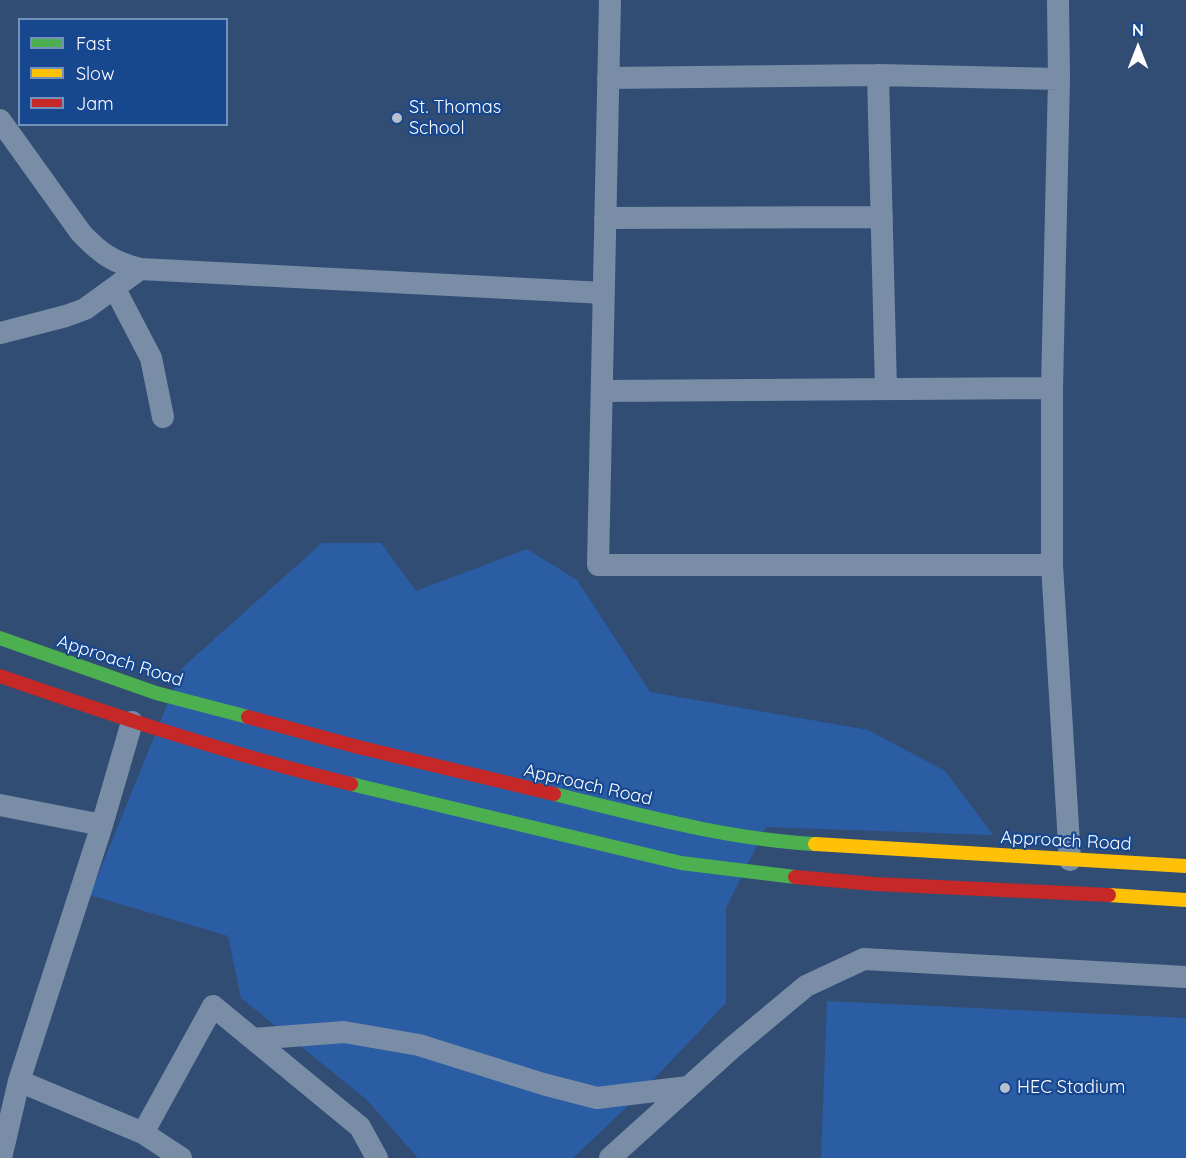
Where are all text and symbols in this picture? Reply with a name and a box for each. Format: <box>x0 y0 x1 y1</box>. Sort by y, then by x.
legend <box>18 18 228 126</box>
north arrow <box>1108 18 1168 78</box>
text: N <box>1132 20 1144 40</box>
text: Fast <box>76 32 111 55</box>
text: Slow <box>76 62 114 85</box>
text: Jam <box>76 92 114 115</box>
place label: St. Thomas School <box>409 97 501 140</box>
marker: St. Thomas School <box>390 111 404 125</box>
street label: Approach Road <box>54 631 186 691</box>
street label: Approach Road <box>522 760 654 810</box>
street label: Approach Road <box>1000 827 1132 855</box>
place label: HEC Stadium <box>1017 1077 1125 1099</box>
marker: HEC Stadium <box>998 1081 1012 1095</box>

